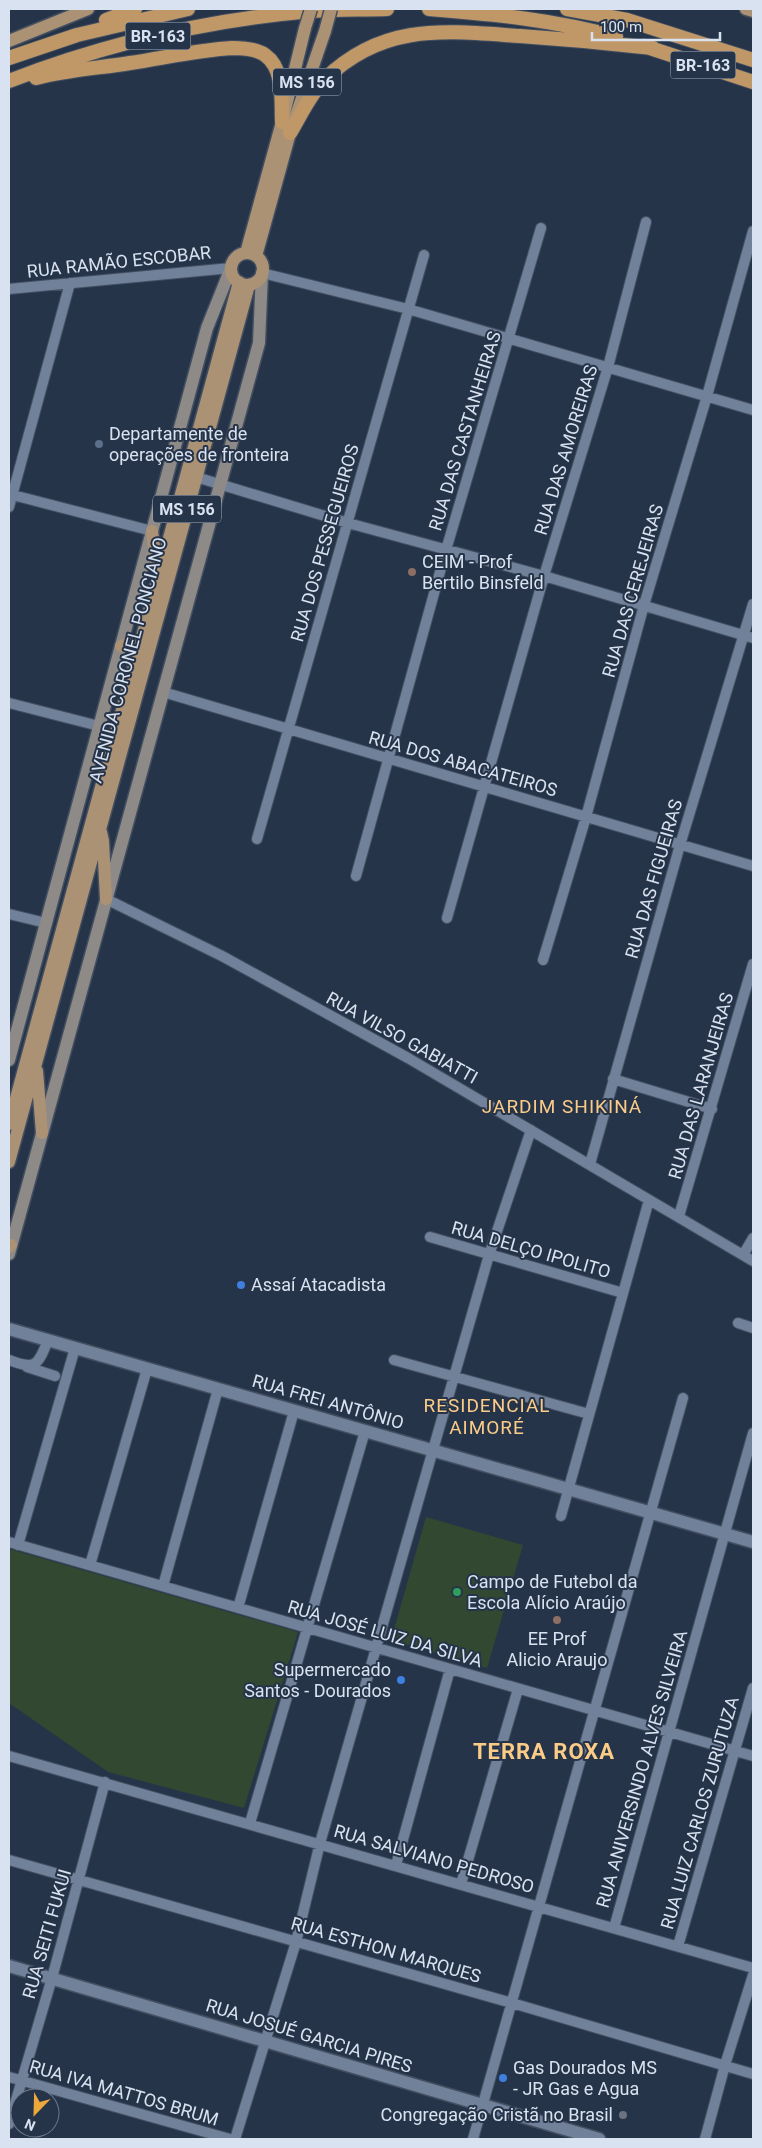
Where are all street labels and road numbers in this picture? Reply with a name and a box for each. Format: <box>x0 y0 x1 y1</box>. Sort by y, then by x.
road number: BR-163 <box>126 22 190 50</box>
road number: BR-163 <box>670 52 736 78</box>
road number: MS 156 <box>273 68 341 95</box>
street label: RUA RAMÃO ESCOBAR <box>26 241 212 282</box>
street label: RUA DAS CASTANHEIRAS <box>424 328 505 533</box>
street label: RUA DAS AMOREIRAS <box>530 362 602 538</box>
street label: RUA DOS PESSEGUEIROS <box>286 441 363 644</box>
road number: MS 156 <box>153 496 221 522</box>
street label: RUA DAS CEREJEIRAS <box>598 502 667 680</box>
street label: AVENIDA CORONEL PONCIANO <box>85 535 170 785</box>
street label: RUA DOS ABACATEIROS <box>366 727 560 801</box>
street label: RUA DAS FIGUEIRAS <box>621 797 686 961</box>
street label: RUA VILSO GABIATTI <box>323 987 482 1088</box>
street label: RUA DAS LARANJEIRAS <box>664 990 737 1182</box>
street label: RUA DELÇO IPOLITO <box>449 1217 613 1282</box>
street label: RUA FREI ANTÔNIO <box>250 1370 406 1433</box>
street label: RUA JOSÉ LUIZ DA SILVA <box>285 1596 485 1671</box>
street label: RUA ANIVERSINDO ALVES SILVEIRA <box>592 1627 691 1910</box>
street label: RUA LUIZ CARLOS ZURUTUZA <box>656 1694 743 1932</box>
street label: RUA SALVIANO PEDROSO <box>332 1820 537 1897</box>
street label: RUA SEITI FUKUI <box>18 1867 75 2001</box>
street label: RUA ESTHON MARQUES <box>289 1912 484 1987</box>
street label: RUA JOSUÉ GARCIA PIRES <box>204 1994 415 2077</box>
street label: RUA IVA MATTOS BRUM <box>27 2055 221 2130</box>

